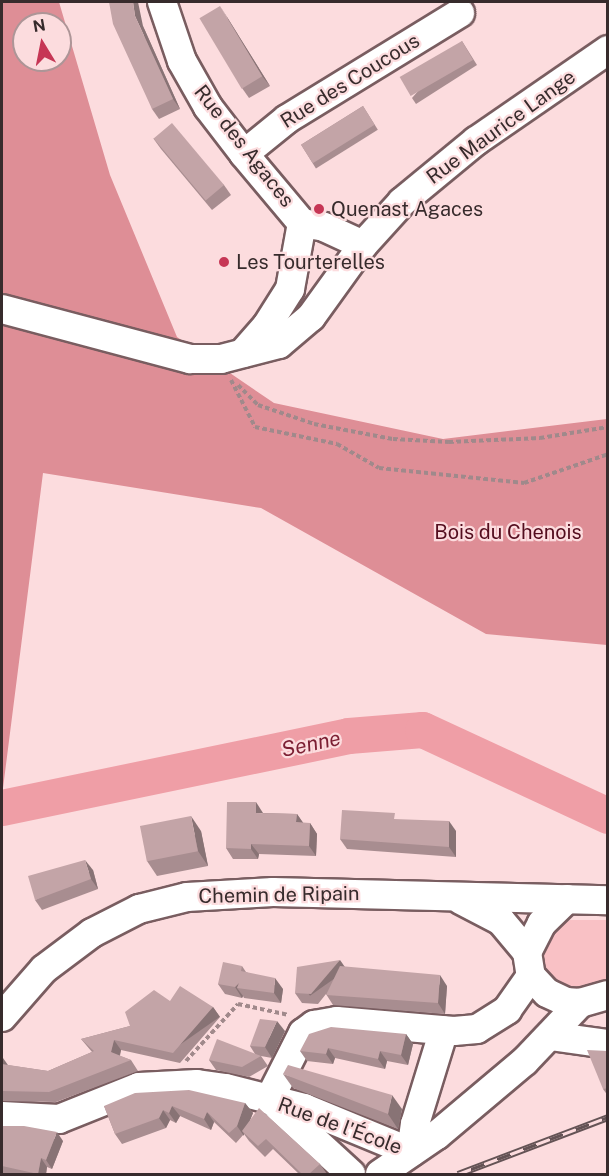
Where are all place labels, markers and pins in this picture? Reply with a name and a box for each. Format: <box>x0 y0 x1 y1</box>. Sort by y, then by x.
place label: Quenast Agaces <box>331 197 483 221</box>
marker: Quenast Agaces <box>312 202 326 216</box>
place label: Les Tourterelles <box>236 250 385 274</box>
marker: Les Tourterelles <box>217 255 231 269</box>

